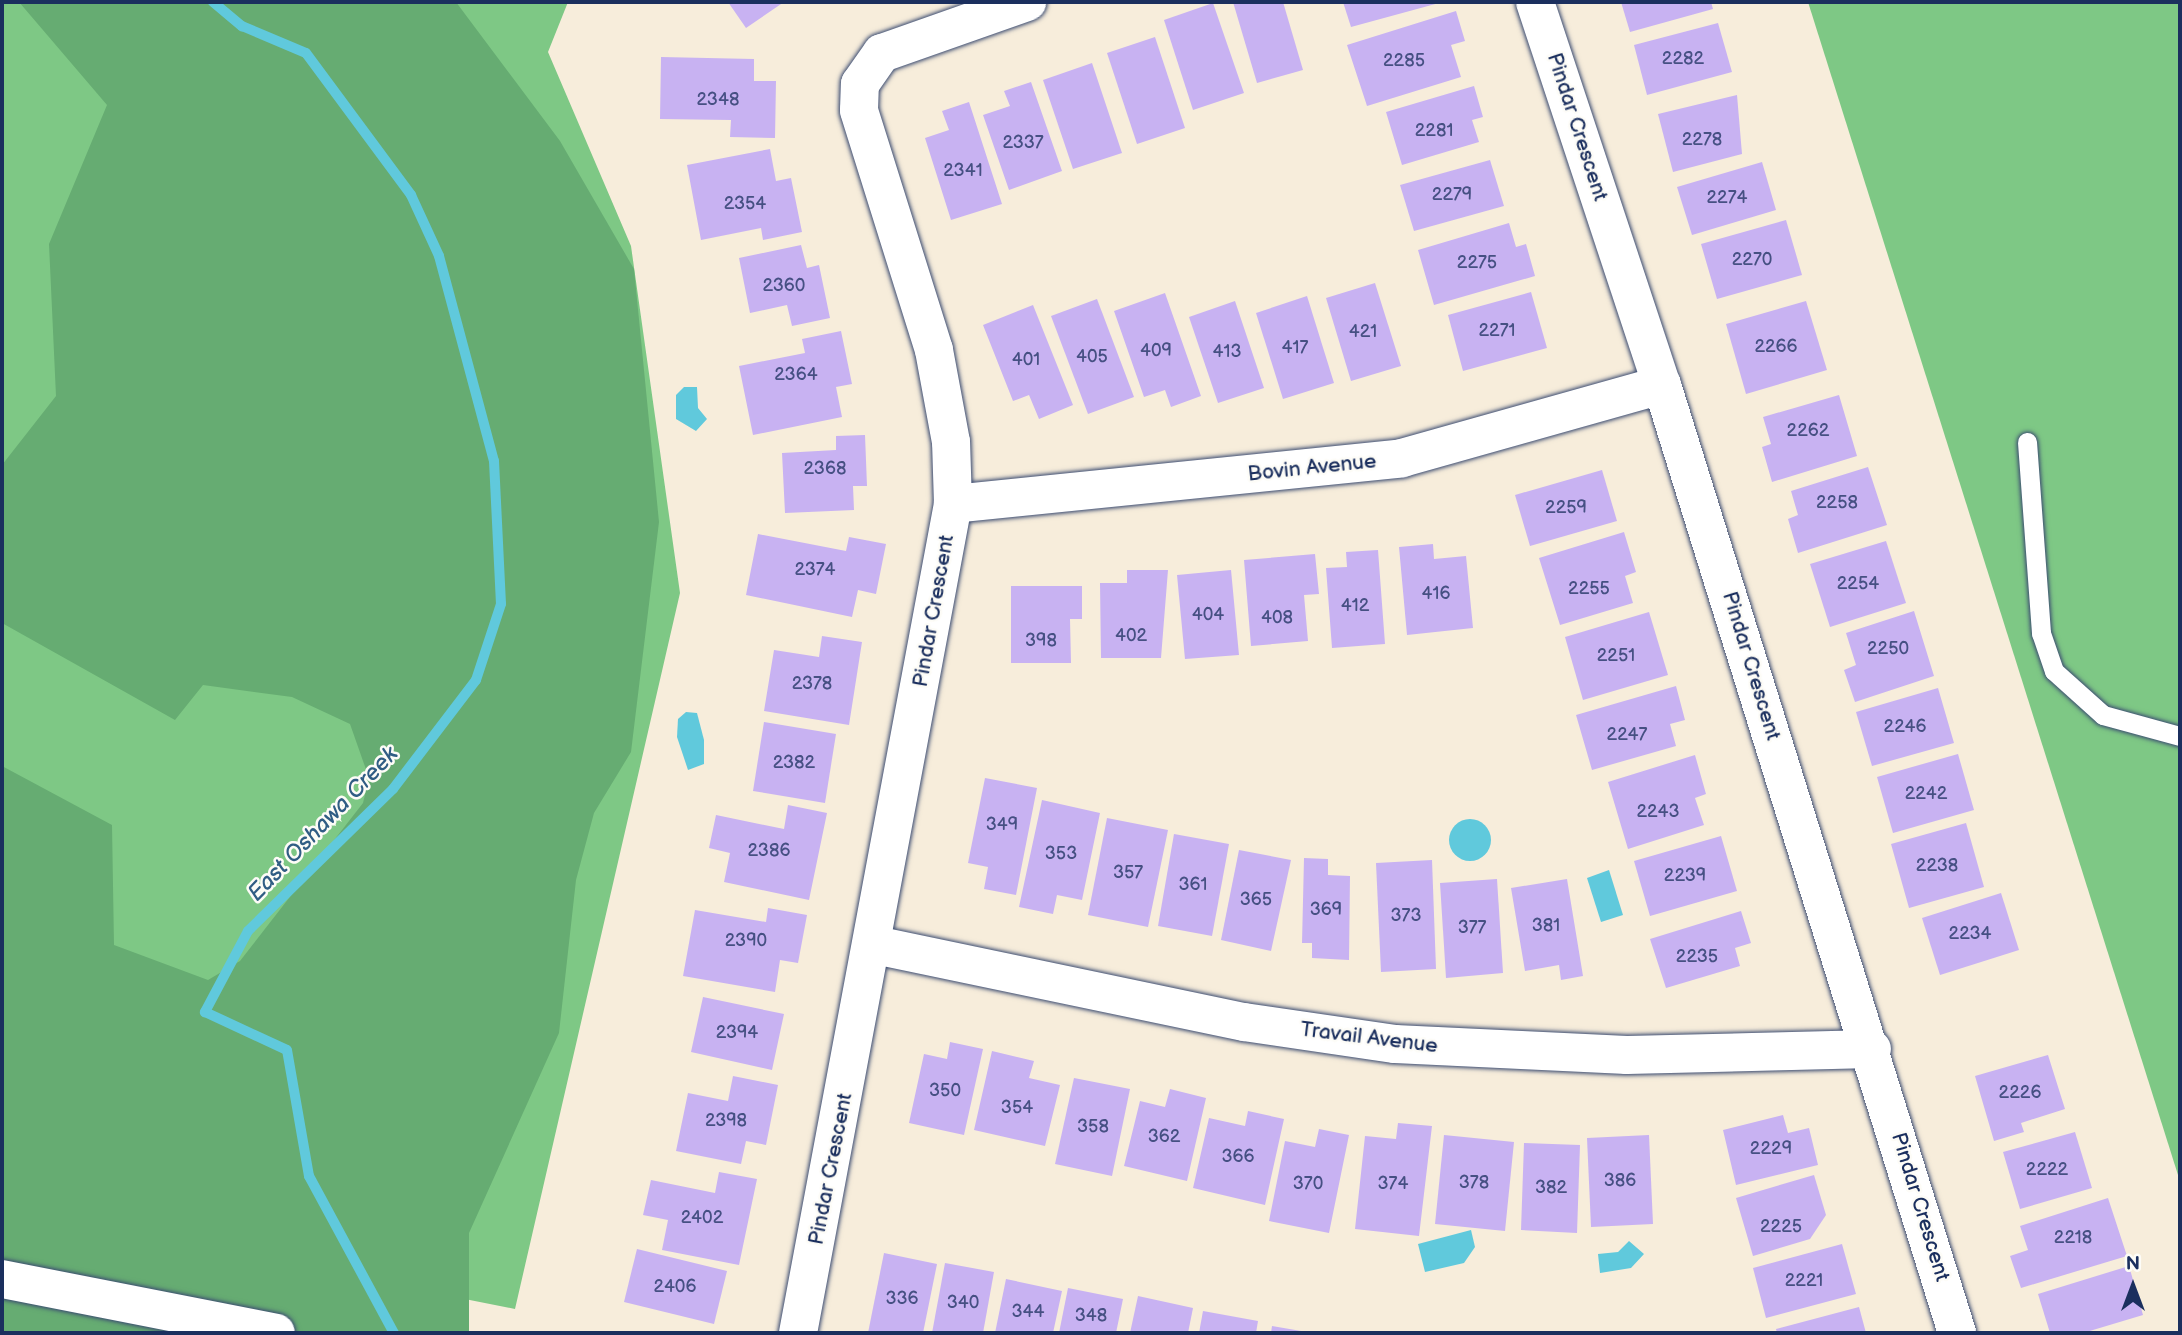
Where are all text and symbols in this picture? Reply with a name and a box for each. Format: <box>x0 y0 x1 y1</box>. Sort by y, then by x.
house number: 2282 <box>1662 48 1704 70</box>
house number: 2285 <box>1383 50 1425 72</box>
street label: Pindar Crescent <box>1541 50 1613 204</box>
house number: 2348 <box>697 89 739 111</box>
house number: 2281 <box>1415 120 1453 142</box>
house number: 2278 <box>1682 129 1722 151</box>
house number: 2337 <box>1002 132 1044 154</box>
house number: 2341 <box>943 160 983 182</box>
house number: 2279 <box>1432 184 1472 206</box>
house number: 2274 <box>1706 187 1748 209</box>
house number: 2354 <box>724 193 766 215</box>
house number: 2270 <box>1732 249 1772 271</box>
house number: 2275 <box>1457 252 1497 274</box>
house number: 2360 <box>763 275 805 297</box>
house number: 2271 <box>1478 320 1516 342</box>
house number: 421 <box>1349 321 1377 343</box>
house number: 2266 <box>1754 336 1798 358</box>
house number: 417 <box>1282 337 1308 359</box>
house number: 409 <box>1140 340 1172 362</box>
house number: 413 <box>1212 341 1242 363</box>
house number: 405 <box>1076 346 1108 368</box>
house number: 401 <box>1012 349 1040 371</box>
house number: 2364 <box>774 364 818 386</box>
house number: 2262 <box>1787 420 1829 442</box>
street label: Bovin Avenue <box>1246 449 1378 487</box>
house number: 2368 <box>804 458 846 480</box>
house number: 2258 <box>1816 492 1858 514</box>
house number: 2259 <box>1545 497 1587 519</box>
street label: Pindar Crescent <box>908 533 960 689</box>
house number: 2374 <box>794 559 836 581</box>
house number: 2254 <box>1837 573 1879 595</box>
house number: 2255 <box>1568 578 1610 600</box>
house number: 416 <box>1422 583 1450 605</box>
street label: Pindar Crescent <box>1716 589 1786 743</box>
house number: 412 <box>1341 595 1369 617</box>
house number: 404 <box>1192 604 1224 626</box>
house number: 408 <box>1261 607 1293 629</box>
house number: 402 <box>1115 625 1147 647</box>
house number: 398 <box>1025 630 1057 652</box>
house number: 2250 <box>1867 638 1909 660</box>
house number: 2251 <box>1597 645 1635 667</box>
house number: 2378 <box>792 673 832 695</box>
house number: 2246 <box>1884 716 1926 738</box>
house number: 2247 <box>1607 724 1647 746</box>
water label: East Oshawa Creek <box>242 741 404 907</box>
house number: 2382 <box>773 752 815 774</box>
house number: 2242 <box>1905 783 1947 805</box>
house number: 2243 <box>1636 801 1680 823</box>
house number: 349 <box>986 814 1018 836</box>
house number: 2386 <box>748 840 790 862</box>
house number: 353 <box>1045 843 1077 865</box>
house number: 2238 <box>1916 855 1958 877</box>
house number: 357 <box>1113 862 1143 884</box>
house number: 2239 <box>1664 865 1706 887</box>
house number: 361 <box>1178 874 1208 896</box>
house number: 365 <box>1240 889 1272 911</box>
house number: 369 <box>1310 899 1342 921</box>
house number: 373 <box>1391 905 1421 927</box>
house number: 381 <box>1532 915 1560 937</box>
house number: 377 <box>1458 917 1486 939</box>
house number: 2234 <box>1949 923 1991 945</box>
house number: 2390 <box>725 930 767 952</box>
house number: 2235 <box>1676 946 1718 968</box>
street label: Travail Avenue <box>1299 1017 1439 1059</box>
house number: 2394 <box>716 1022 758 1044</box>
house number: 350 <box>929 1080 961 1102</box>
house number: 2226 <box>1999 1082 2041 1104</box>
street label: Pindar Crescent <box>804 1091 858 1247</box>
house number: 354 <box>1001 1097 1033 1119</box>
house number: 2398 <box>705 1110 747 1132</box>
house number: 358 <box>1077 1116 1109 1138</box>
house number: 362 <box>1148 1126 1180 1148</box>
street label: Pindar Crescent <box>1885 1130 1955 1284</box>
house number: 2229 <box>1750 1138 1792 1160</box>
house number: 366 <box>1221 1146 1255 1168</box>
house number: 2222 <box>2026 1159 2068 1181</box>
house number: 386 <box>1604 1170 1636 1192</box>
house number: 378 <box>1459 1172 1489 1194</box>
house number: 370 <box>1293 1173 1323 1195</box>
house number: 374 <box>1378 1173 1408 1195</box>
house number: 382 <box>1535 1177 1567 1199</box>
house number: 2402 <box>681 1207 723 1229</box>
house number: 2225 <box>1760 1216 1802 1238</box>
house number: 2218 <box>2054 1227 2092 1249</box>
north arrow <box>2098 1251 2168 1321</box>
text: N <box>2126 1253 2140 1276</box>
house number: 2221 <box>1785 1270 1823 1292</box>
house number: 2406 <box>654 1276 696 1298</box>
house number: 336 <box>885 1288 919 1310</box>
house number: 340 <box>947 1292 979 1314</box>
house number: 344 <box>1011 1301 1045 1323</box>
house number: 348 <box>1075 1305 1107 1327</box>

